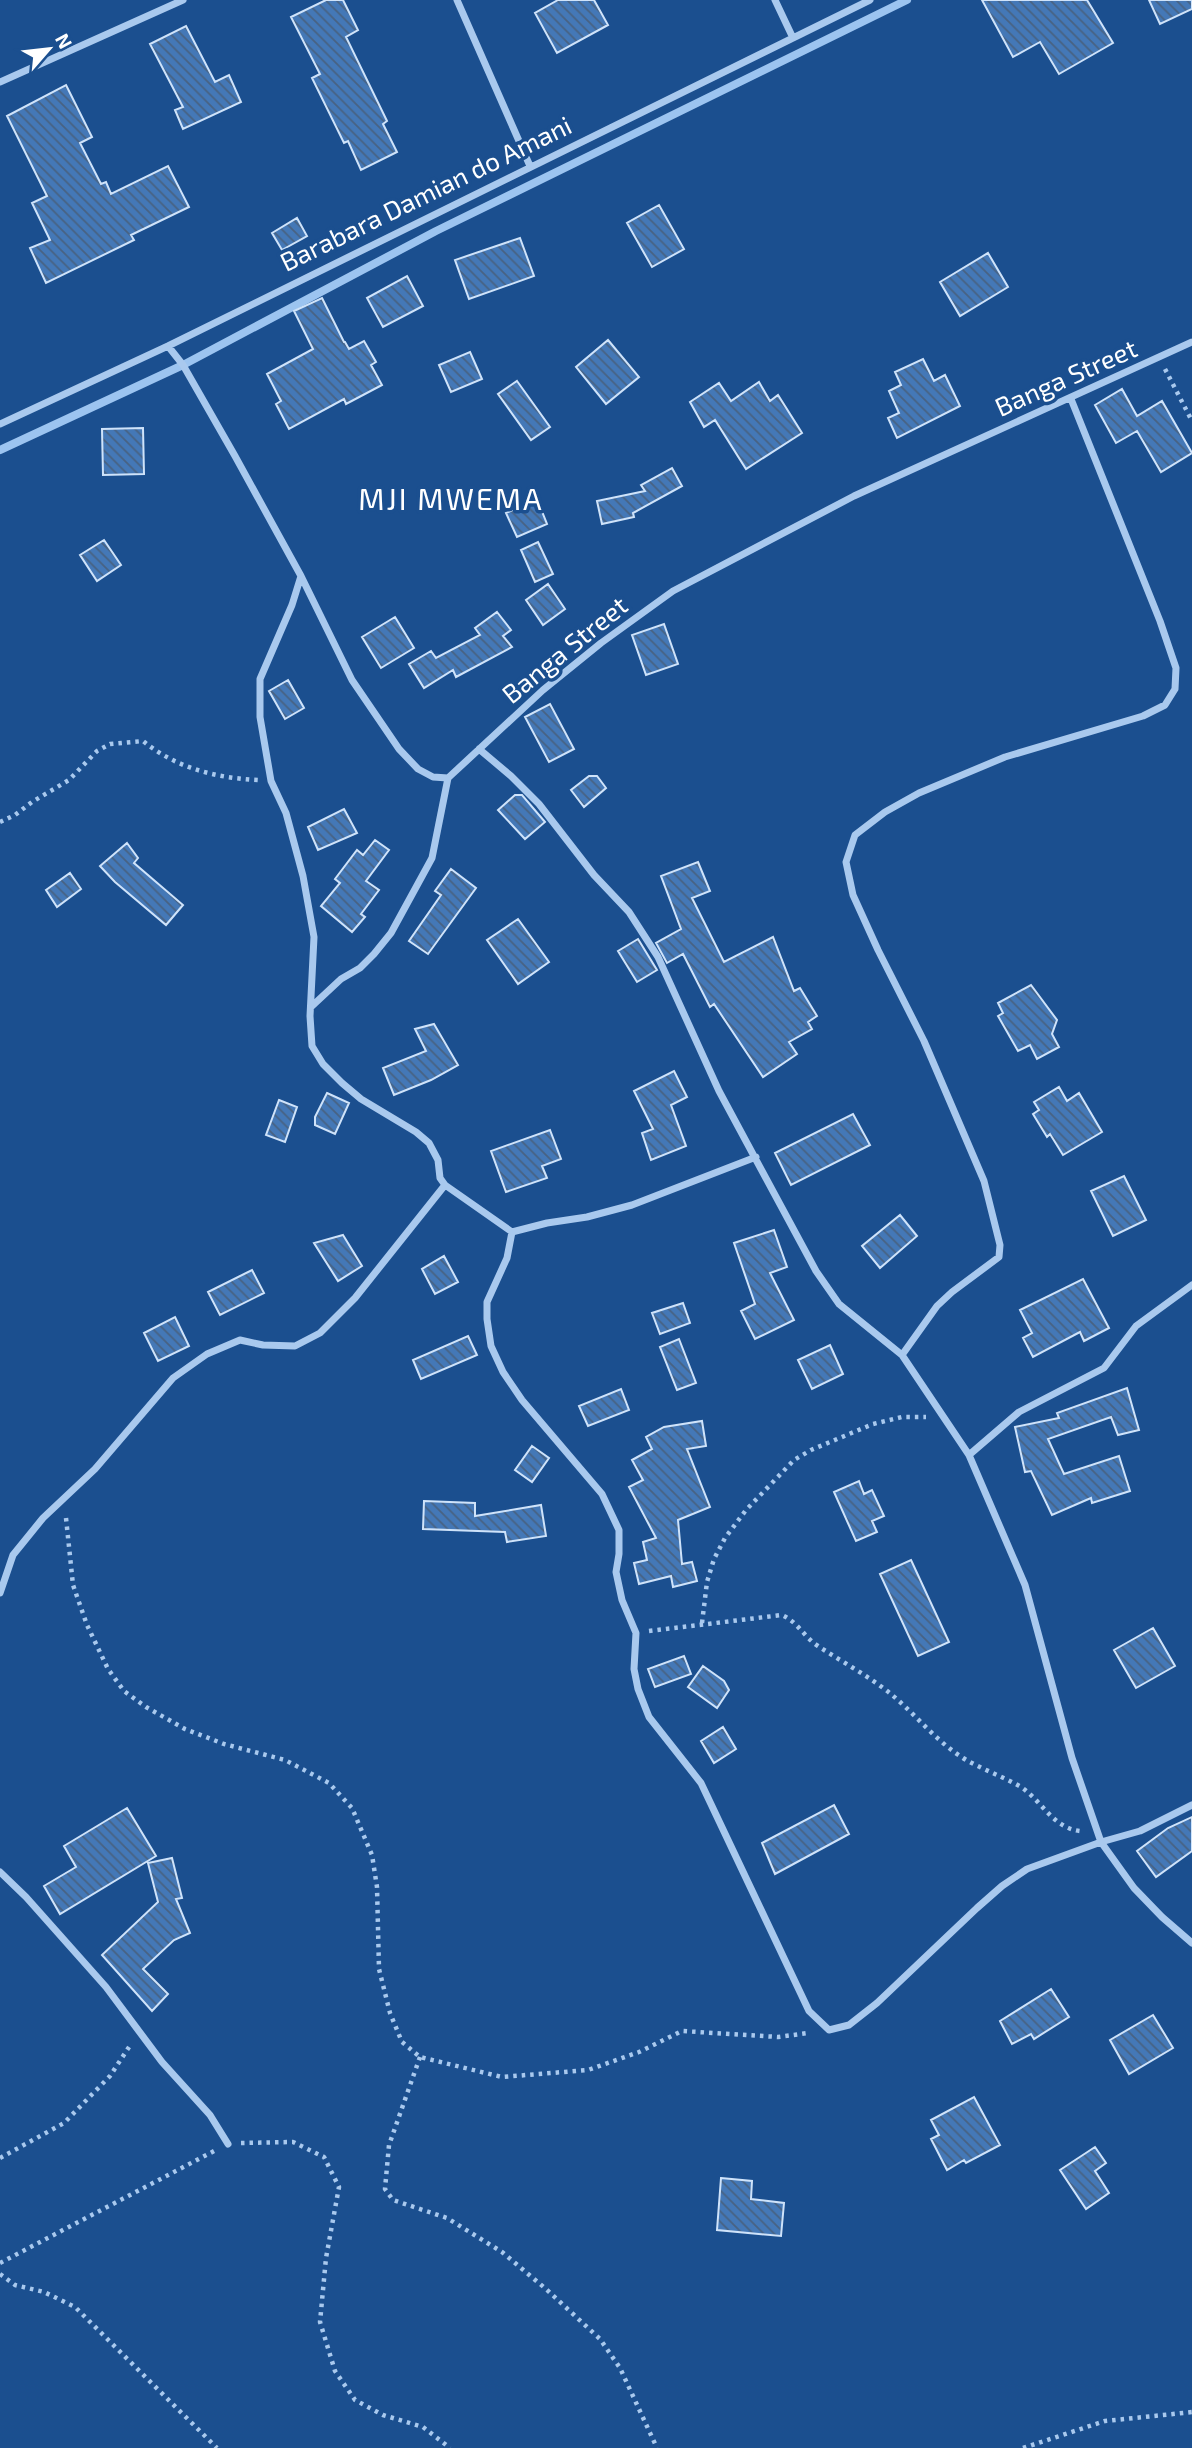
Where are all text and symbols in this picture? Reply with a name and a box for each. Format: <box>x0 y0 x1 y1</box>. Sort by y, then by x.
north arrow <box>14 14 84 84</box>
text: N <box>51 29 78 52</box>
street label: Barabara Damian do Amani <box>275 109 576 277</box>
street label: Banga Street <box>990 331 1141 422</box>
district label: MJI MWEMA <box>358 480 544 516</box>
street label: Banga Street <box>495 589 633 709</box>

